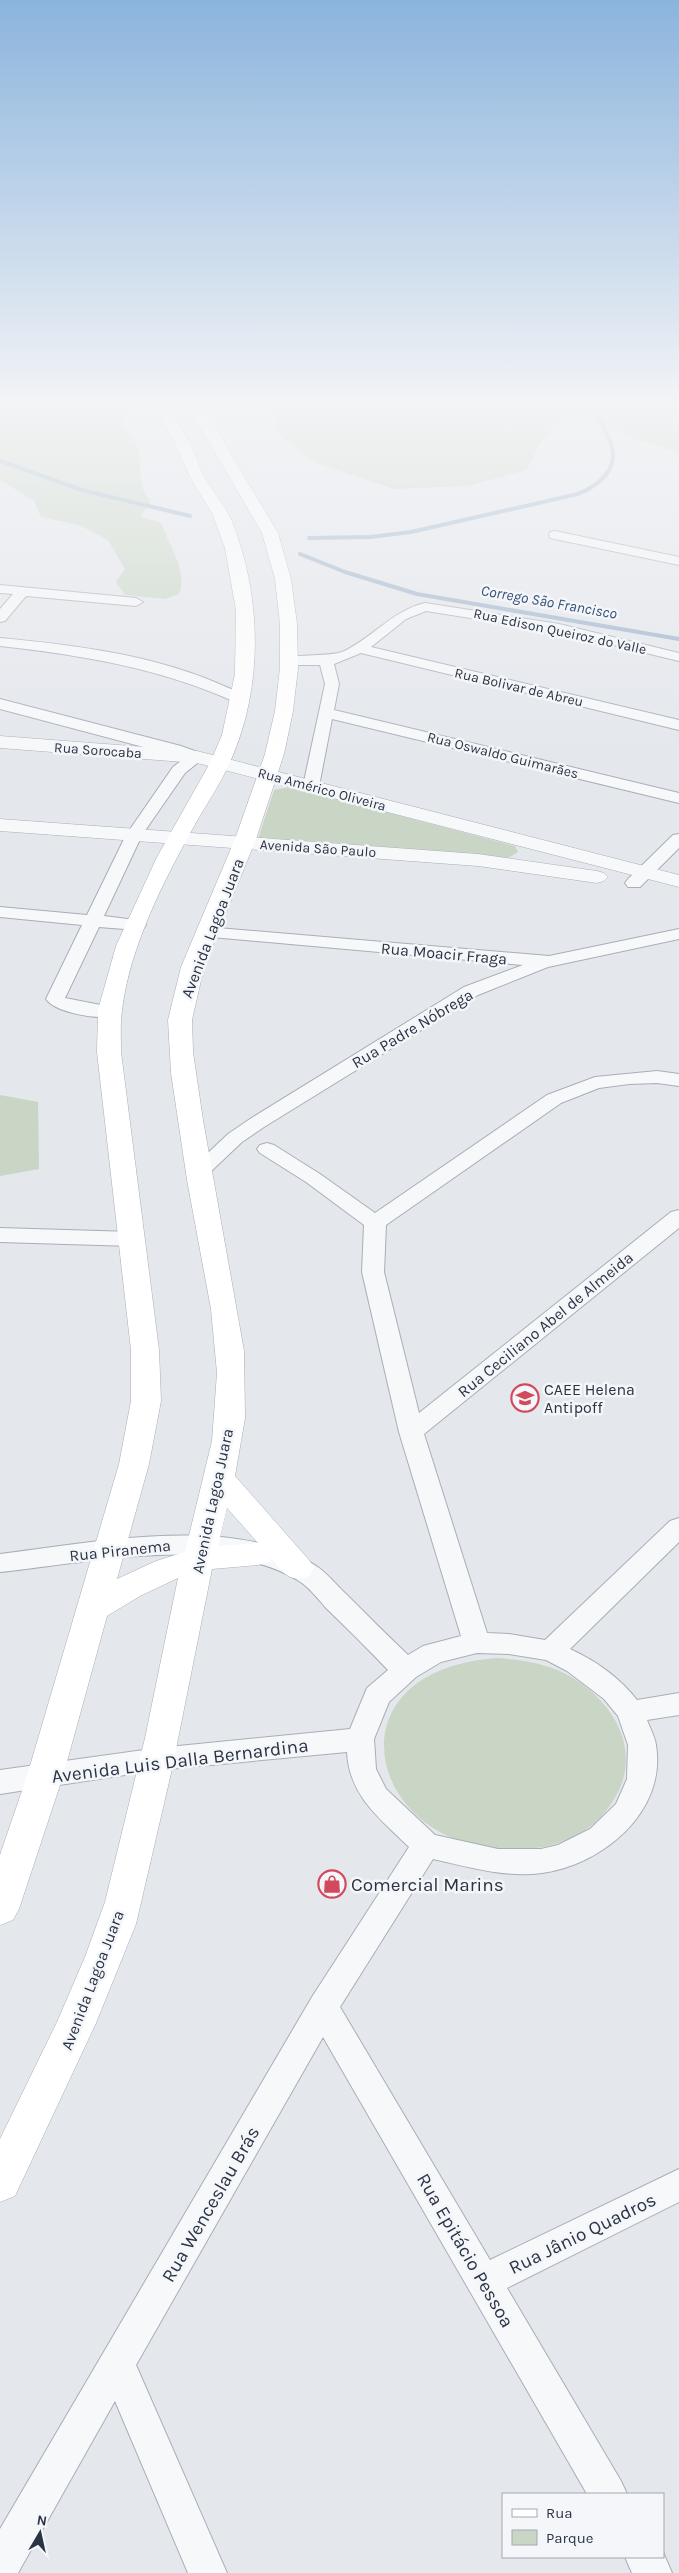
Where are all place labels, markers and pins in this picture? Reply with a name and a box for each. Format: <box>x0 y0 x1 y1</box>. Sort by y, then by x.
place label: CAEE Helena Antipoff <box>544 1380 635 1417</box>
school or university icon: CAEE Helena Antipoff <box>510 1383 540 1413</box>
shop icon: Comercial Marins <box>317 1869 347 1899</box>
place label: Comercial Marins <box>351 1874 504 1896</box>

